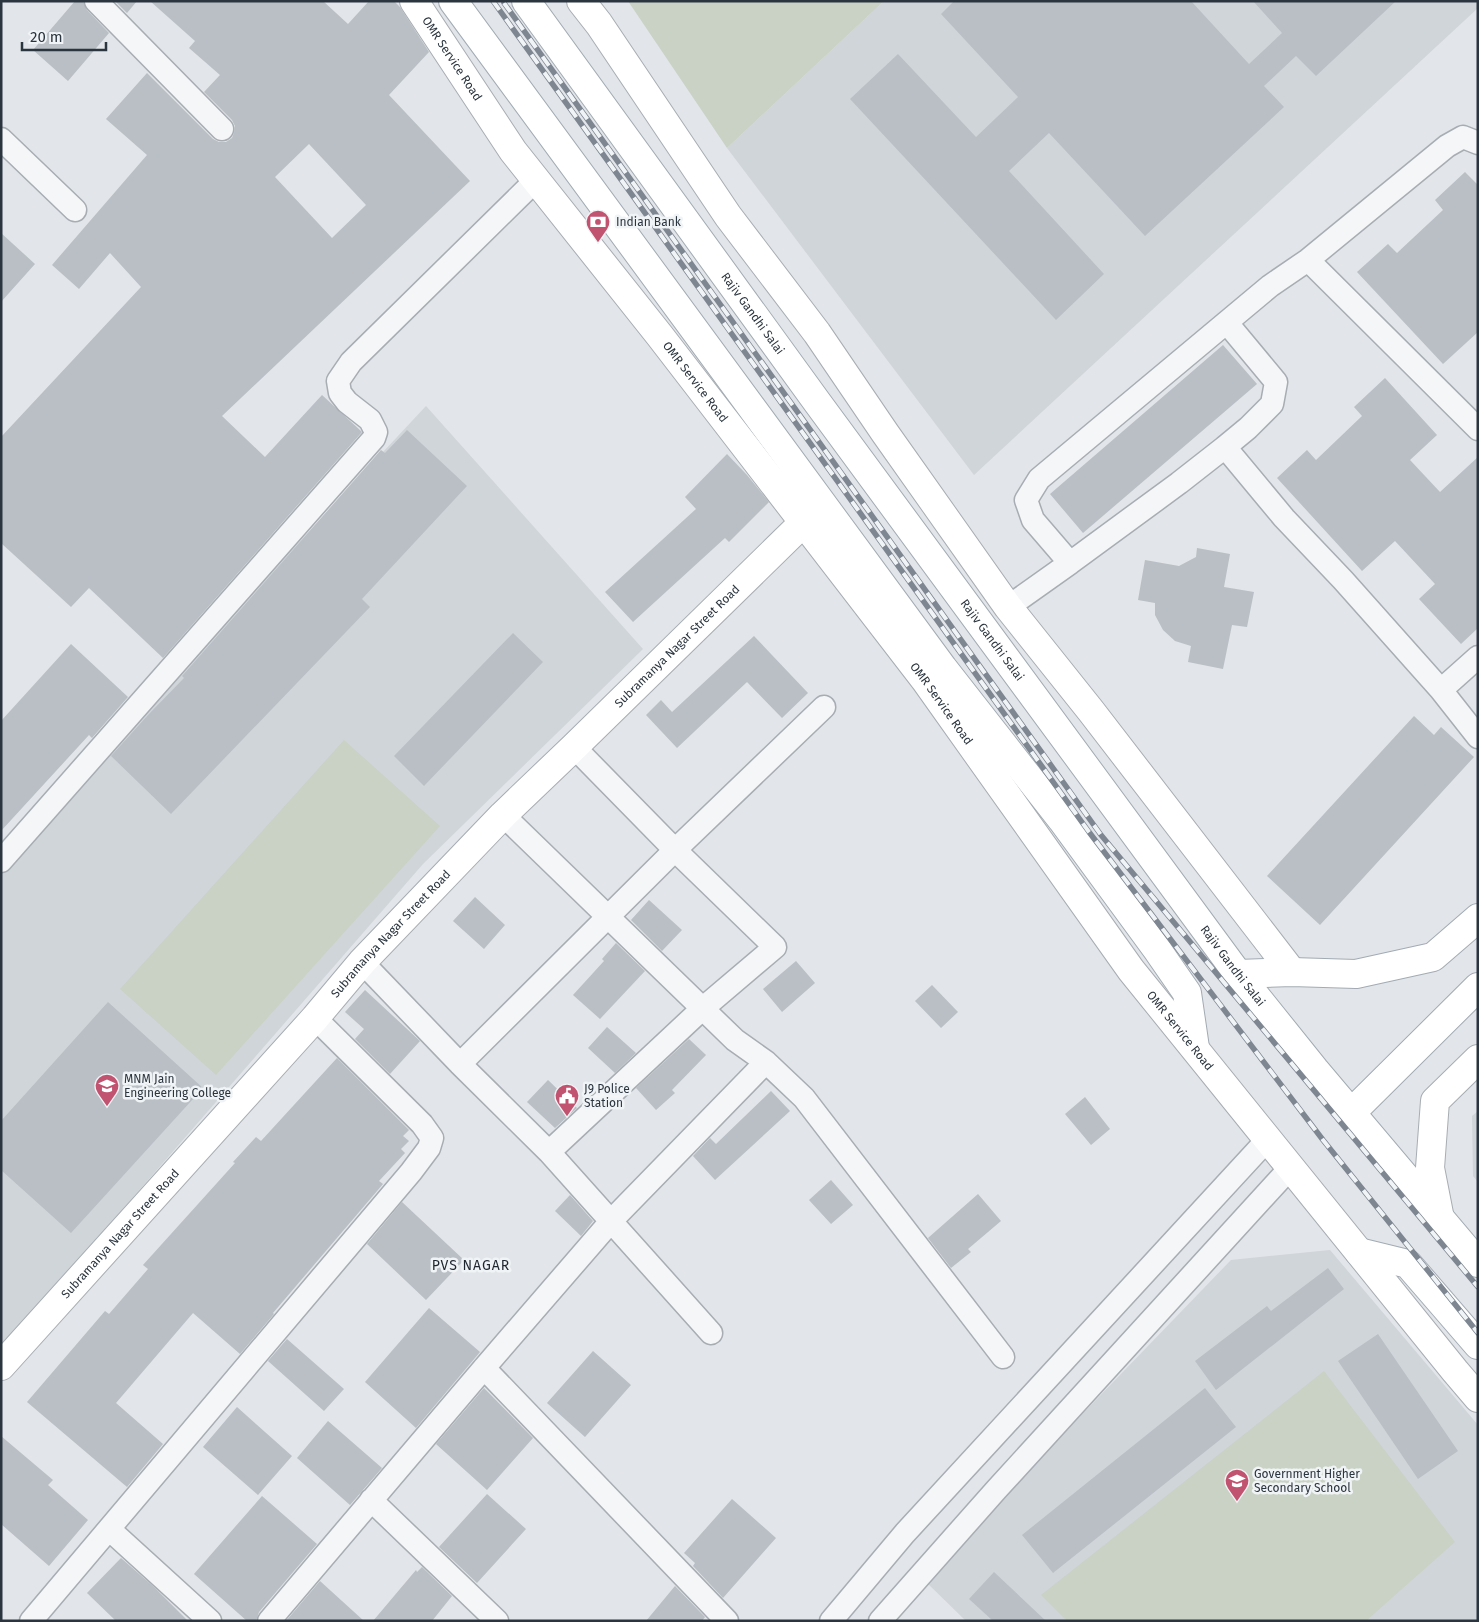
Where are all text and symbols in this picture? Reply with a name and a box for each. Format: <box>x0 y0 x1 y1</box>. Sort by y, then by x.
street label: OMR Service Road <box>419 14 485 103</box>
scale bar <box>22 20 106 52</box>
text: 20 m <box>30 28 63 46</box>
bank icon: Indian Bank <box>585 209 611 243</box>
place label: Indian Bank <box>616 215 682 229</box>
street label: Rajiv Gandhi Salai <box>718 270 787 357</box>
street label: OMR Service Road <box>660 339 731 425</box>
street label: Subramanya Nagar Street Road <box>612 582 742 710</box>
street label: Rajiv Gandhi Salai <box>958 597 1027 684</box>
street label: OMR Service Road <box>907 660 976 747</box>
street label: Subramanya Nagar Street Road <box>328 867 453 1001</box>
street label: Rajiv Gandhi Salai <box>1198 923 1268 1009</box>
street label: OMR Service Road <box>1144 988 1216 1073</box>
place label: MNM Jain Engineering College <box>124 1072 231 1100</box>
school or university icon: MNM Jain Engineering College <box>94 1073 120 1107</box>
place label: J9 Police Station <box>584 1082 630 1110</box>
public building icon: J9 Police Station <box>554 1083 580 1117</box>
street label: Subramanya Nagar Street Road <box>58 1166 182 1301</box>
district label: PVS NAGAR <box>432 1257 510 1274</box>
place label: Government Higher Secondary School <box>1254 1467 1360 1495</box>
school or university icon: Government Higher Secondary School <box>1224 1468 1250 1502</box>

